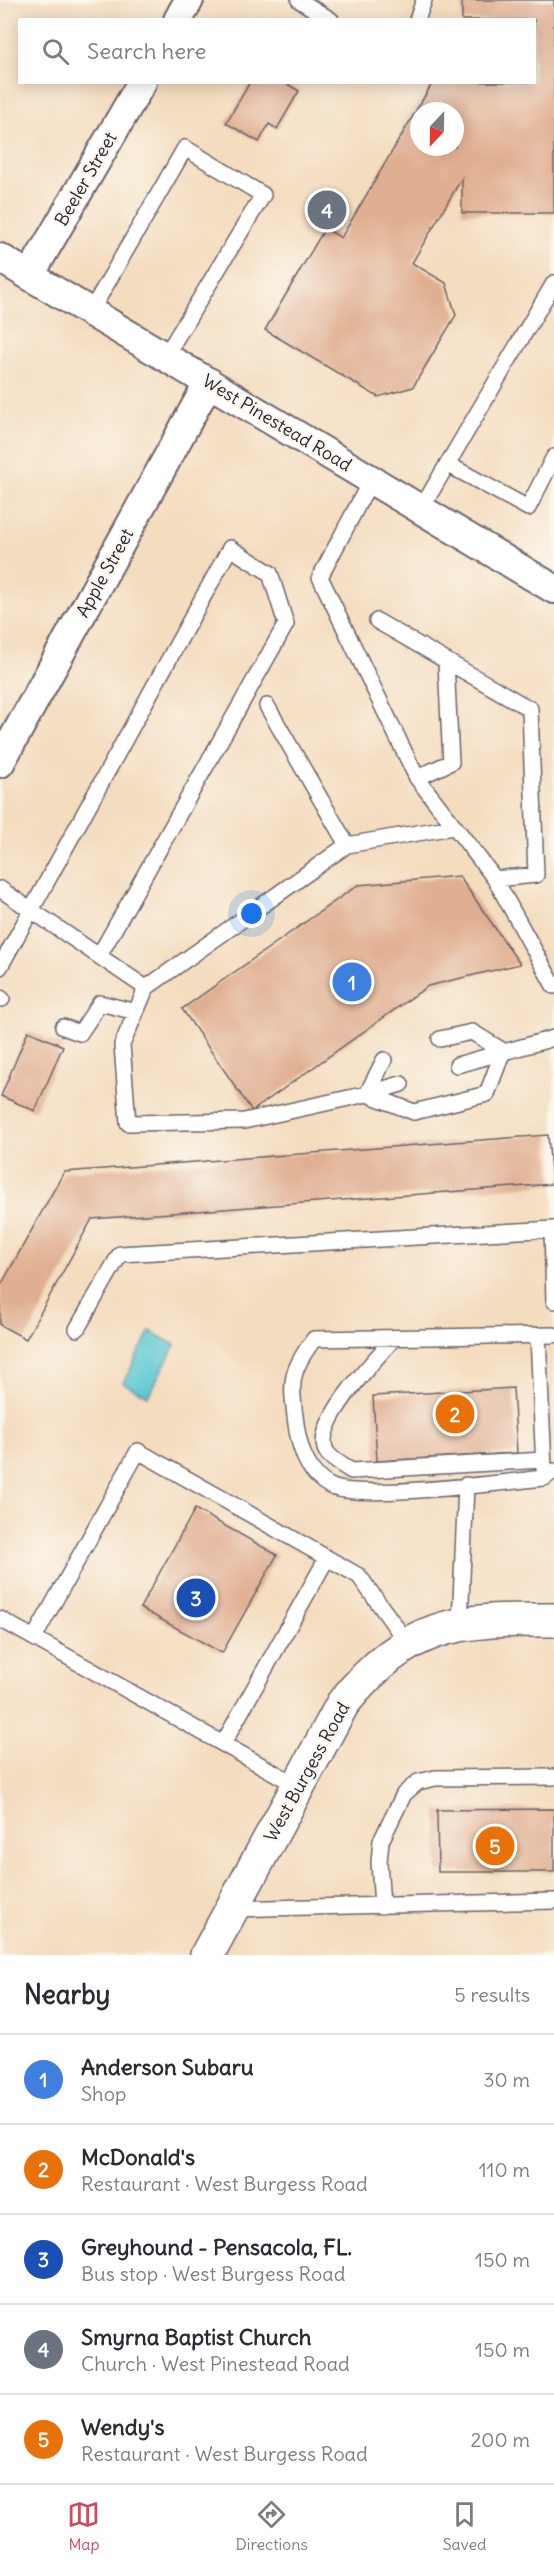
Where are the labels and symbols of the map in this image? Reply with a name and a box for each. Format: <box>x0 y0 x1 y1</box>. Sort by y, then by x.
north arrow <box>410 102 464 156</box>
street label: Beeler Street <box>49 128 122 230</box>
pin: 4 <box>308 188 346 232</box>
street label: West Pinestead Road <box>198 369 356 476</box>
street label: Apple Street <box>71 524 138 621</box>
your location <box>237 899 266 928</box>
pin: 1 <box>332 960 372 1004</box>
pin: 2 <box>436 1392 474 1436</box>
pin: 3 <box>176 1576 216 1620</box>
street label: West Burgess Road <box>259 1698 355 1846</box>
pin: 5 <box>476 1824 514 1868</box>

